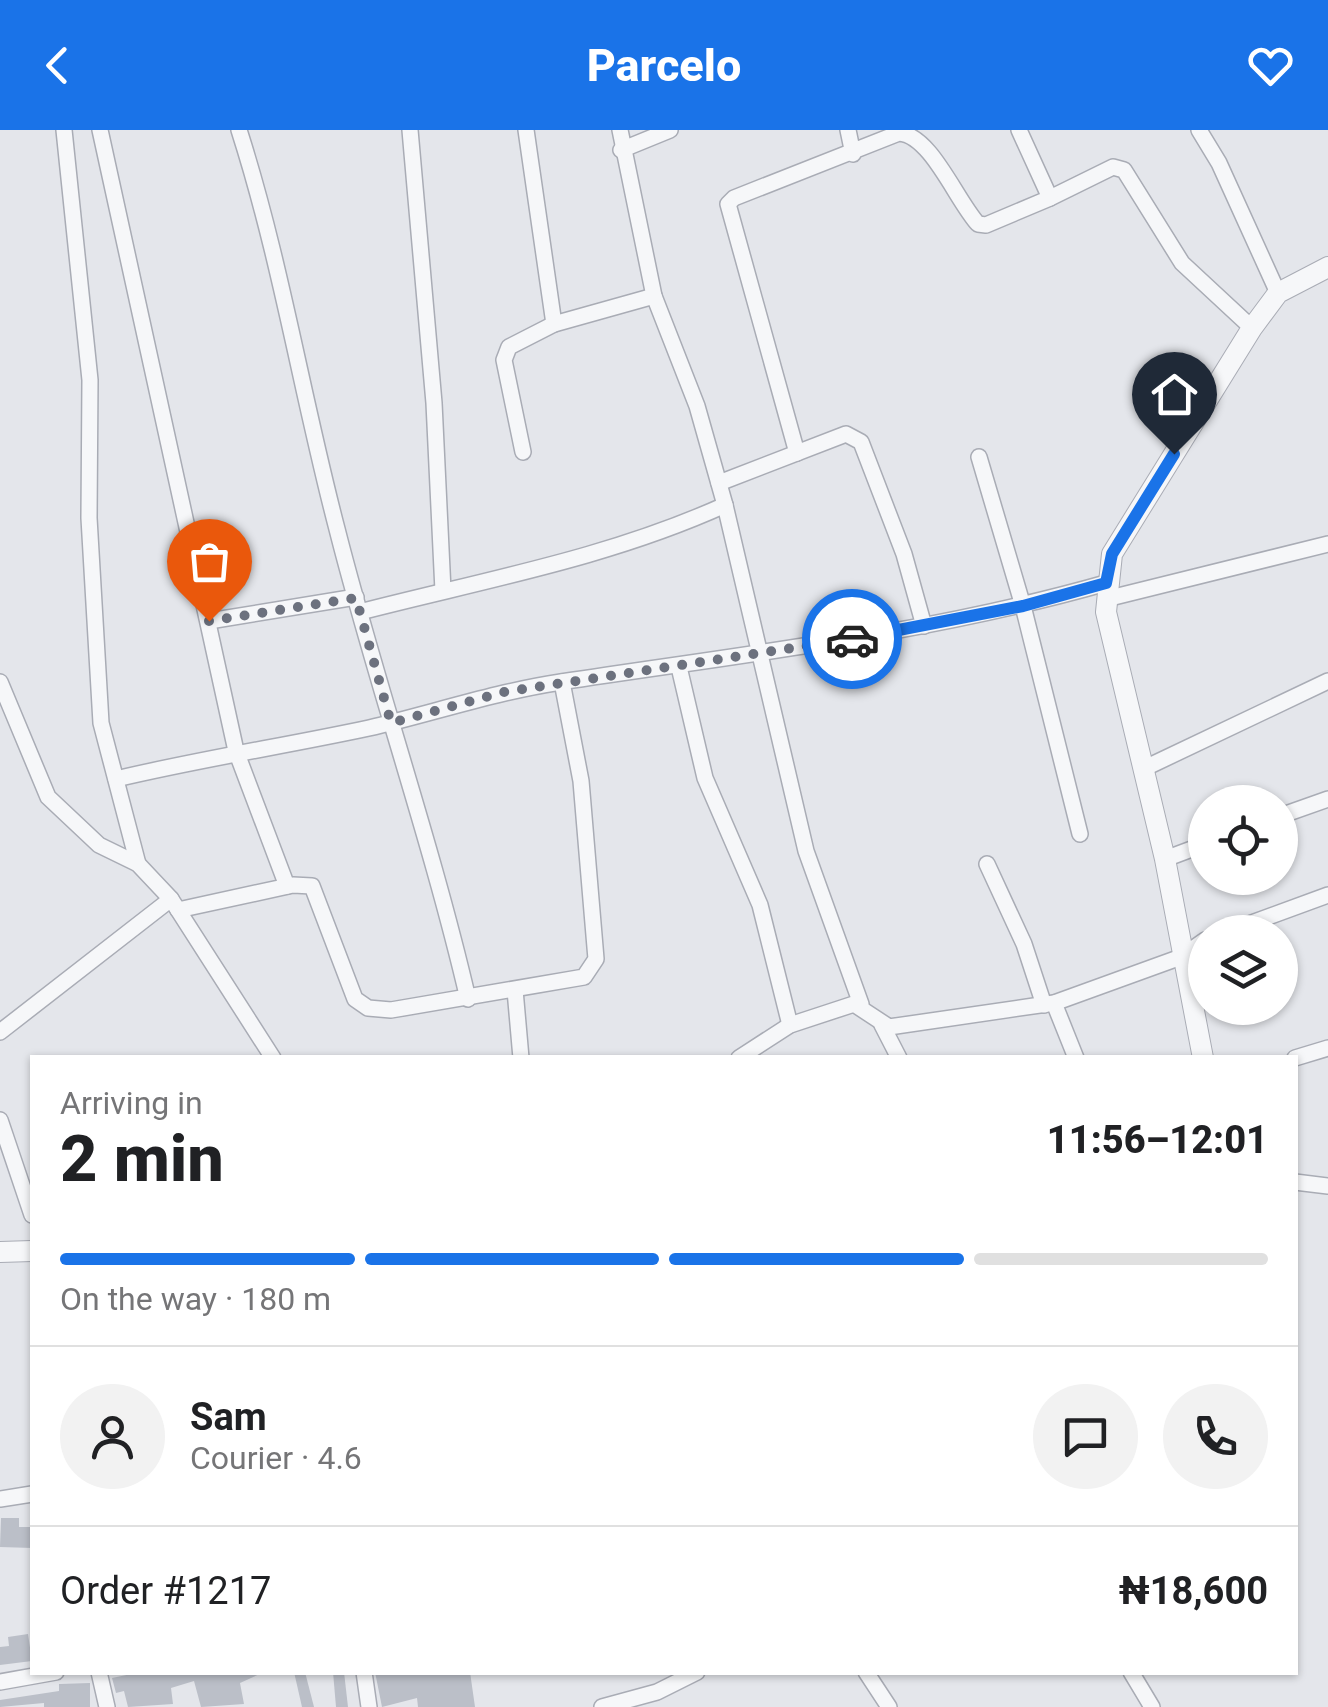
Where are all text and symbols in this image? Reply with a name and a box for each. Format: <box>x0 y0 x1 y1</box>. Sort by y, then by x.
icon: back <box>30 38 85 93</box>
icon: heart <box>1243 38 1298 93</box>
text: Parcelo <box>587 39 741 92</box>
pin <box>1132 352 1217 455</box>
icon: home <box>1147 367 1202 422</box>
pin <box>167 519 252 622</box>
icon: bag <box>182 534 237 589</box>
courier <box>802 589 902 689</box>
icon: car <box>825 612 880 667</box>
map controls <box>1188 785 1298 1025</box>
button: locate <box>1188 785 1298 895</box>
button: layers <box>1188 915 1298 1025</box>
text: Arriving in <box>60 1084 203 1122</box>
text: 11:56–12:01 <box>1047 1118 1268 1162</box>
text: 2 min <box>60 1121 224 1197</box>
text: On the way · 180 m <box>60 1280 331 1318</box>
button: person <box>60 1384 165 1489</box>
button: chat <box>1033 1384 1138 1489</box>
button: phone <box>1163 1384 1268 1489</box>
text: Sam <box>190 1395 267 1439</box>
text: Courier · 4.6 <box>190 1439 362 1477</box>
text: Order #1217 <box>60 1569 271 1613</box>
text: ₦18,600 <box>1119 1569 1268 1613</box>

